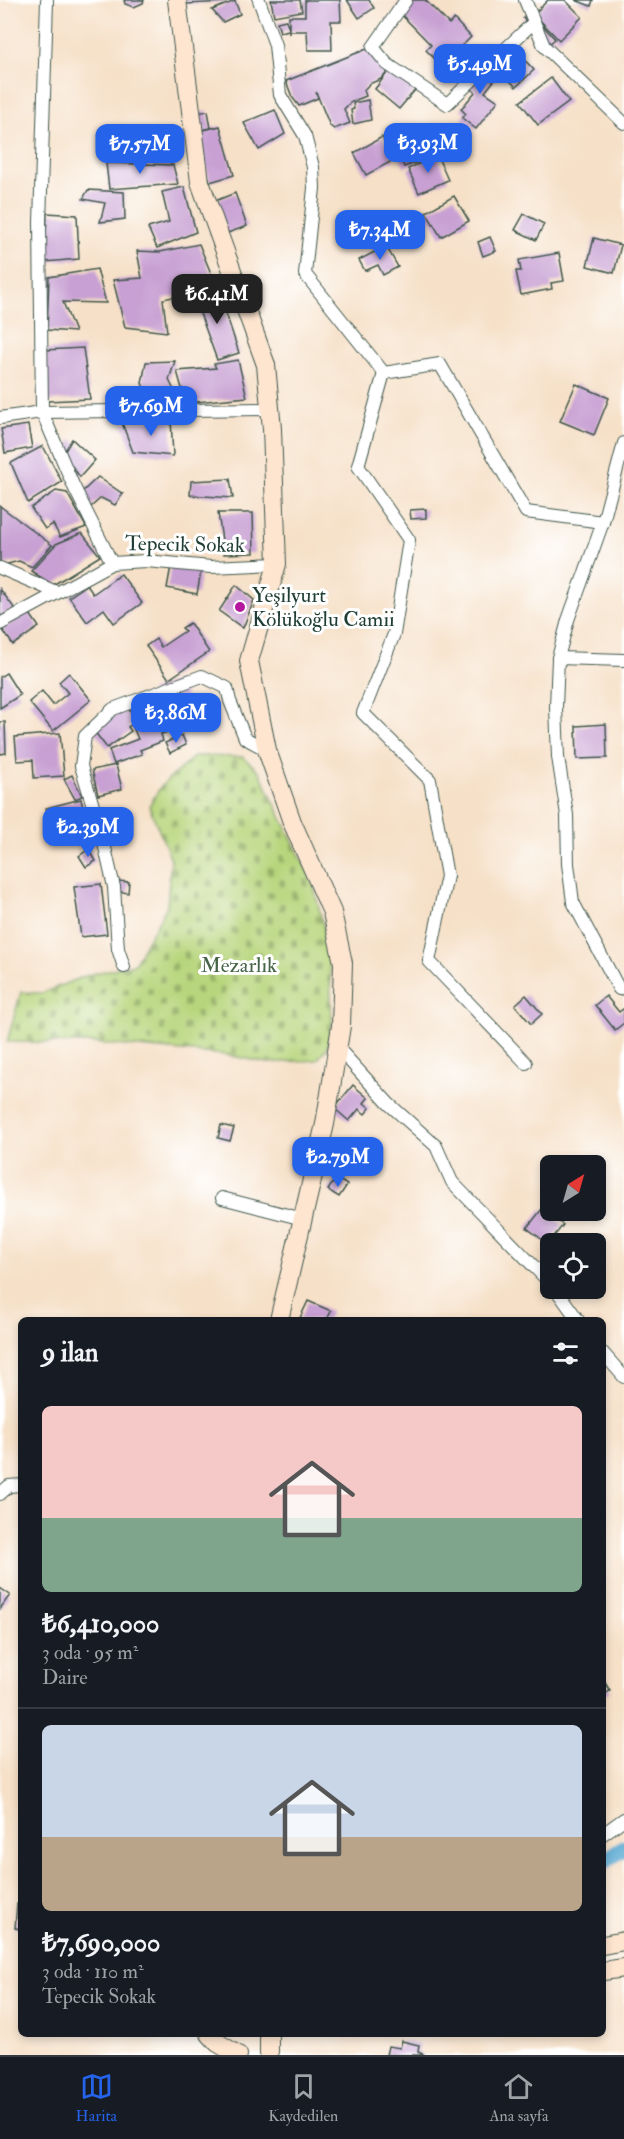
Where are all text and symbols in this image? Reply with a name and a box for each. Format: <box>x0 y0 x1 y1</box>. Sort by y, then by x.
pin: ₺5.49M <box>431 44 529 95</box>
text: ₺5.49M <box>448 51 512 76</box>
pin: ₺3.93M <box>379 123 477 174</box>
pin: ₺7.57M <box>91 124 189 175</box>
text: ₺3.93M <box>398 130 458 155</box>
text: ₺7.57M <box>109 131 171 156</box>
pin: ₺7.34M <box>331 210 429 261</box>
text: ₺7.34M <box>349 217 411 242</box>
pin: ₺6.41M <box>168 274 266 325</box>
text: ₺6.41M <box>186 281 248 306</box>
pin: ₺7.69M <box>102 386 200 437</box>
text: ₺7.69M <box>119 393 183 418</box>
street label: Tepecik Sokak <box>125 530 245 559</box>
place label: Yeşilyurt Kölükoğlu Camii <box>252 582 395 633</box>
marker: Yeşilyurt Kölükoğlu Camii <box>233 600 247 614</box>
pin: ₺3.86M <box>127 693 225 744</box>
text: ₺3.86M <box>145 700 207 725</box>
pin: ₺2.39M <box>39 807 137 858</box>
text: ₺2.39M <box>57 814 119 839</box>
park label: Mezarlık <box>201 952 277 979</box>
pin: ₺2.79M <box>289 1137 387 1188</box>
text: ₺2.79M <box>306 1144 370 1169</box>
north arrow <box>540 1155 606 1221</box>
map controls <box>540 1155 606 1299</box>
button: locate <box>540 1233 606 1299</box>
text: 9 ilan <box>42 1337 98 1369</box>
icon: filters <box>549 1337 582 1370</box>
icon: home <box>258 1445 366 1553</box>
text: ₺6,410,000 <box>42 1608 159 1640</box>
text: 3 oda · 95 m² <box>42 1640 138 1665</box>
text: Daire <box>42 1665 88 1690</box>
icon: home <box>258 1764 366 1872</box>
text: ₺7,690,000 <box>42 1927 160 1959</box>
text: 3 oda · 110 m² <box>42 1959 144 1984</box>
text: Tepecik Sokak <box>42 1984 156 2009</box>
tab: Harita <box>76 2070 117 2126</box>
tab: Kaydedilen <box>268 2070 338 2126</box>
tab: Ana sayfa <box>489 2070 548 2126</box>

